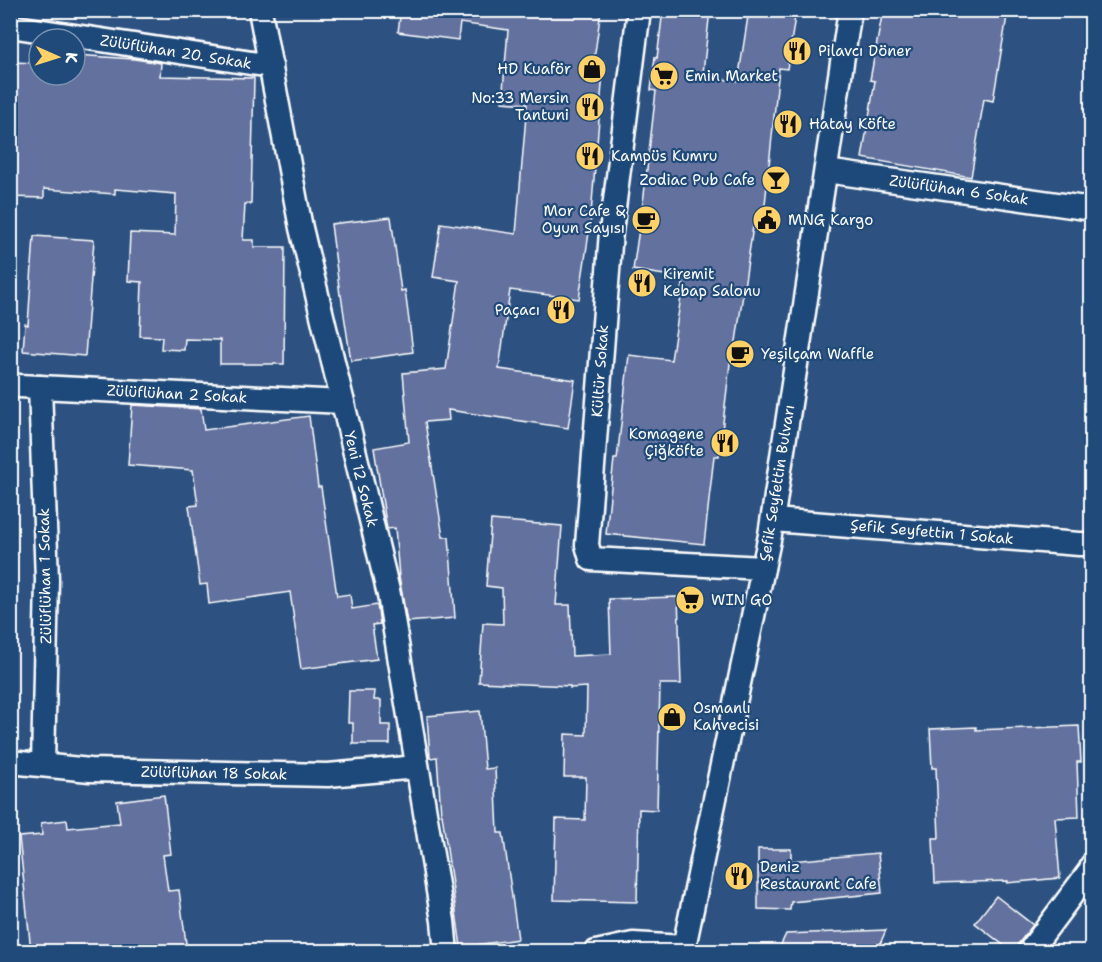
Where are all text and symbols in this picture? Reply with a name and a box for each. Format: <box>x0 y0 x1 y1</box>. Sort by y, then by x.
north arrow <box>27 27 87 87</box>
street label: Zülüflühan 20. Sokak <box>99 30 253 74</box>
restaurant icon: Pilavcı Döner <box>781 35 813 67</box>
place label: Pilavcı Döner <box>818 41 912 61</box>
text: K <box>61 52 82 64</box>
shop icon: HD Kuaför <box>576 53 608 85</box>
place label: HD Kuaför <box>497 59 571 79</box>
supermarket icon: Emin Market <box>648 60 680 92</box>
place label: Emin Market <box>685 66 778 86</box>
place label: No:33 Mersin Tantuni <box>471 88 569 125</box>
restaurant icon: No:33 Mersin Tantuni <box>574 91 606 123</box>
restaurant icon: Hatay Köfte <box>772 108 804 140</box>
place label: Hatay Köfte <box>809 114 896 134</box>
restaurant icon: Kampüs Kumru <box>574 140 606 172</box>
place label: Kampüs Kumru <box>611 146 718 166</box>
bar icon: Zodiac Pub Cafe <box>760 164 792 196</box>
place label: Zodiac Pub Cafe <box>639 170 755 190</box>
street label: Zülüflühan 6 Sokak <box>888 170 1030 210</box>
place label: Mor Cafe & Oyun Sayısı <box>542 201 626 238</box>
cafe icon: Mor Cafe & Oyun Sayısı <box>630 204 662 236</box>
public building icon: MNG Kargo <box>751 204 783 236</box>
place label: MNG Kargo <box>788 210 873 230</box>
place label: Kiremit Kebap Salonu <box>663 264 761 301</box>
restaurant icon: Kiremit Kebap Salonu <box>626 267 658 299</box>
restaurant icon: Paçacı <box>545 294 577 326</box>
place label: Paçacı <box>495 300 540 320</box>
street label: Kültür Sokak <box>587 324 613 418</box>
cafe icon: Yeşilçam Waffle <box>724 338 756 370</box>
place label: Yeşilçam Waffle <box>761 344 874 364</box>
street label: Zülüflühan 2 Sokak <box>106 380 248 408</box>
street label: Şefik Seyfettin Bulvarı <box>755 403 799 563</box>
place label: Komagene Çiğköfte <box>629 424 704 461</box>
restaurant icon: Komagene Çiğköfte <box>709 427 741 459</box>
street label: Yeni 12 Sokak <box>339 429 383 529</box>
street label: Zülüflühan 1 Sokak <box>34 508 56 644</box>
street label: Şefik Seyfettin 1 Sokak <box>850 515 1014 549</box>
supermarket icon: WIN GO <box>674 584 706 616</box>
place label: WIN GO <box>711 590 772 610</box>
place label: Osmanlı Kahvecisi <box>693 698 759 735</box>
shop icon: Osmanlı Kahvecisi <box>656 701 688 733</box>
street label: Zülüflühan 18 Sokak <box>141 762 287 784</box>
place label: Deniz Restaurant Cafe <box>760 857 877 894</box>
restaurant icon: Deniz Restaurant Cafe <box>723 860 755 892</box>

